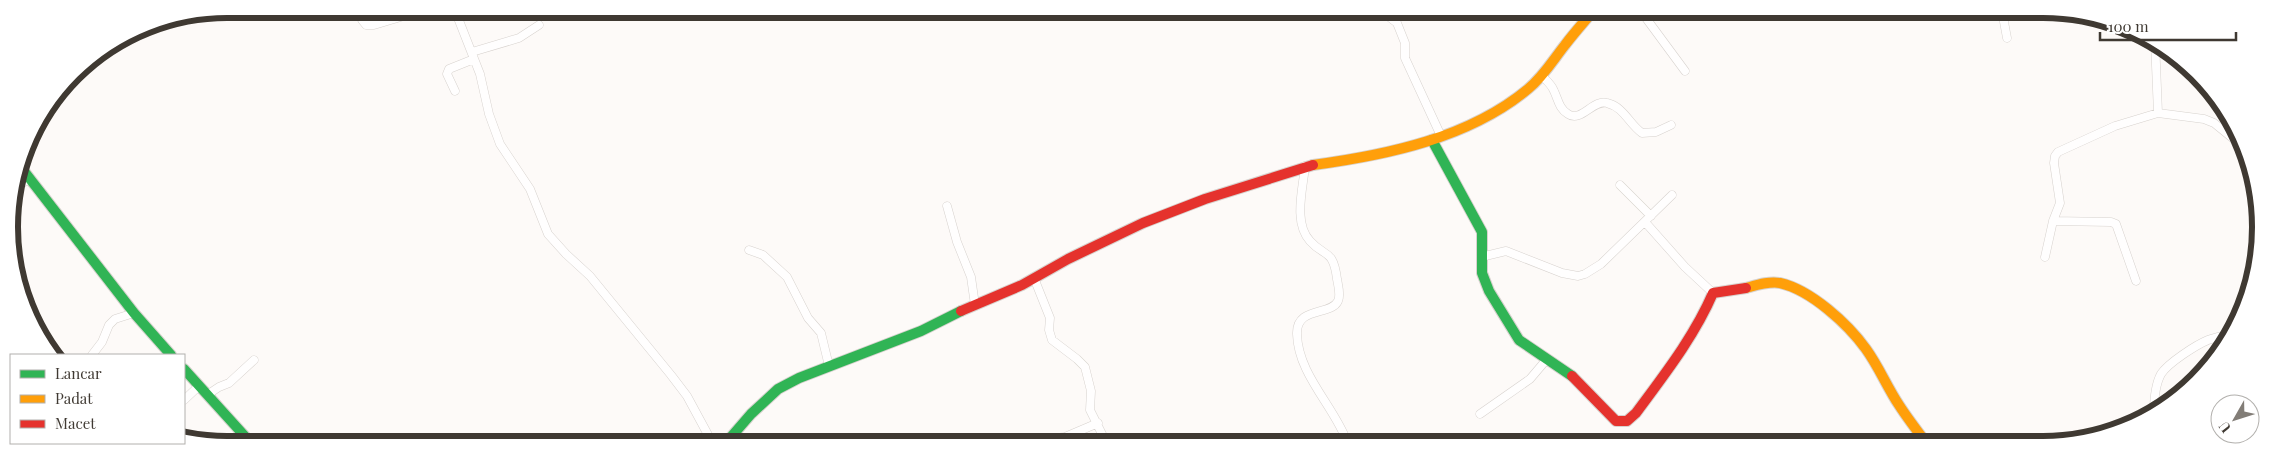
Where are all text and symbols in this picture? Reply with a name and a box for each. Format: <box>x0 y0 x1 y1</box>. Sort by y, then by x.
scale bar <box>2100 10 2236 42</box>
text: 100 m <box>2108 16 2149 36</box>
legend <box>10 354 185 444</box>
text: Lancar <box>55 363 102 383</box>
text: Padat <box>55 388 93 408</box>
north arrow <box>2210 394 2260 444</box>
text: Macet <box>55 413 96 433</box>
text: U <box>2214 417 2235 437</box>

